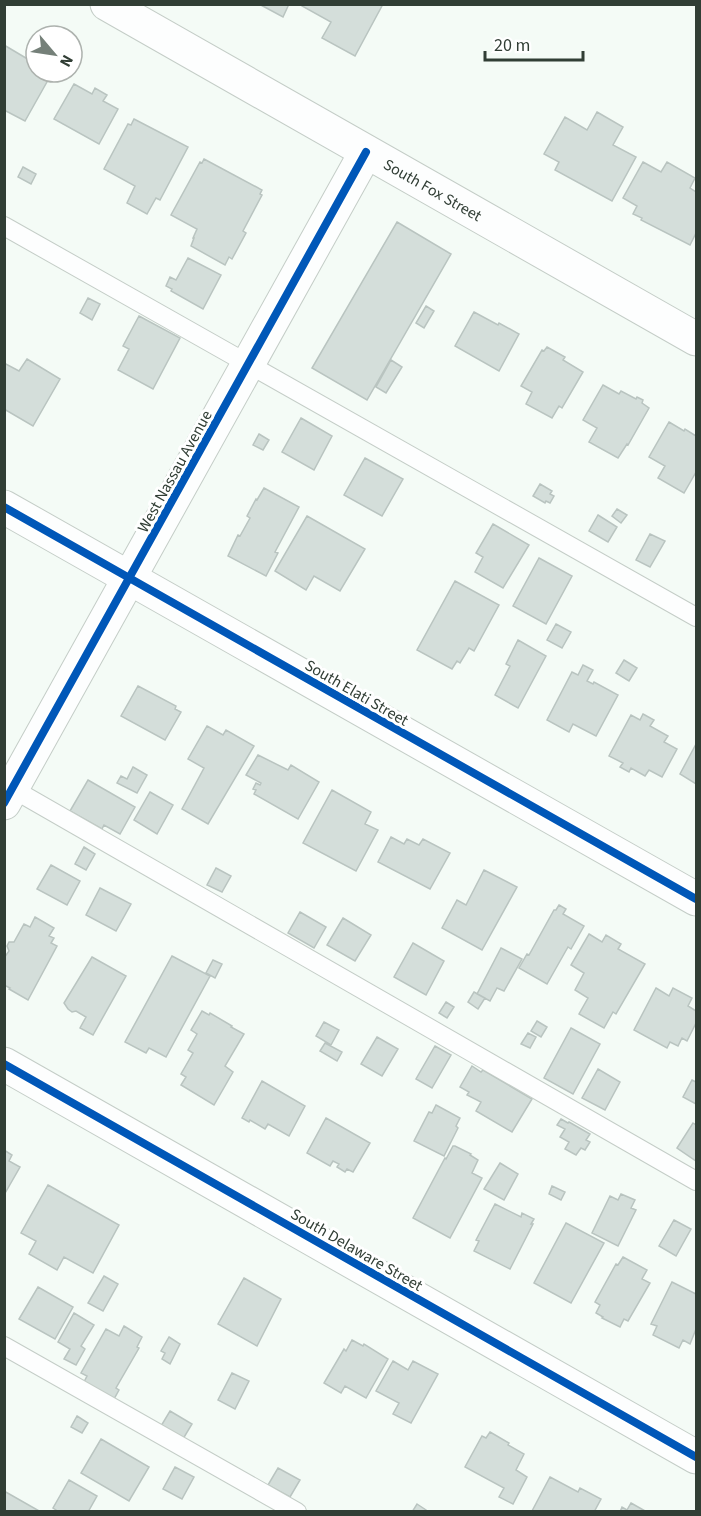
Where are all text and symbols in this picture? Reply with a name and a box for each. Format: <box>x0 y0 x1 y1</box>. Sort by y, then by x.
north arrow <box>24 24 84 84</box>
scale bar <box>485 24 582 62</box>
text: 20 m <box>494 33 530 58</box>
text: N <box>54 51 78 71</box>
street label: South Fox Street <box>379 154 486 227</box>
street label: West Nassau Avenue <box>132 406 218 537</box>
street label: South Elati Street <box>301 654 413 732</box>
street label: South Delaware Street <box>286 1203 427 1297</box>

